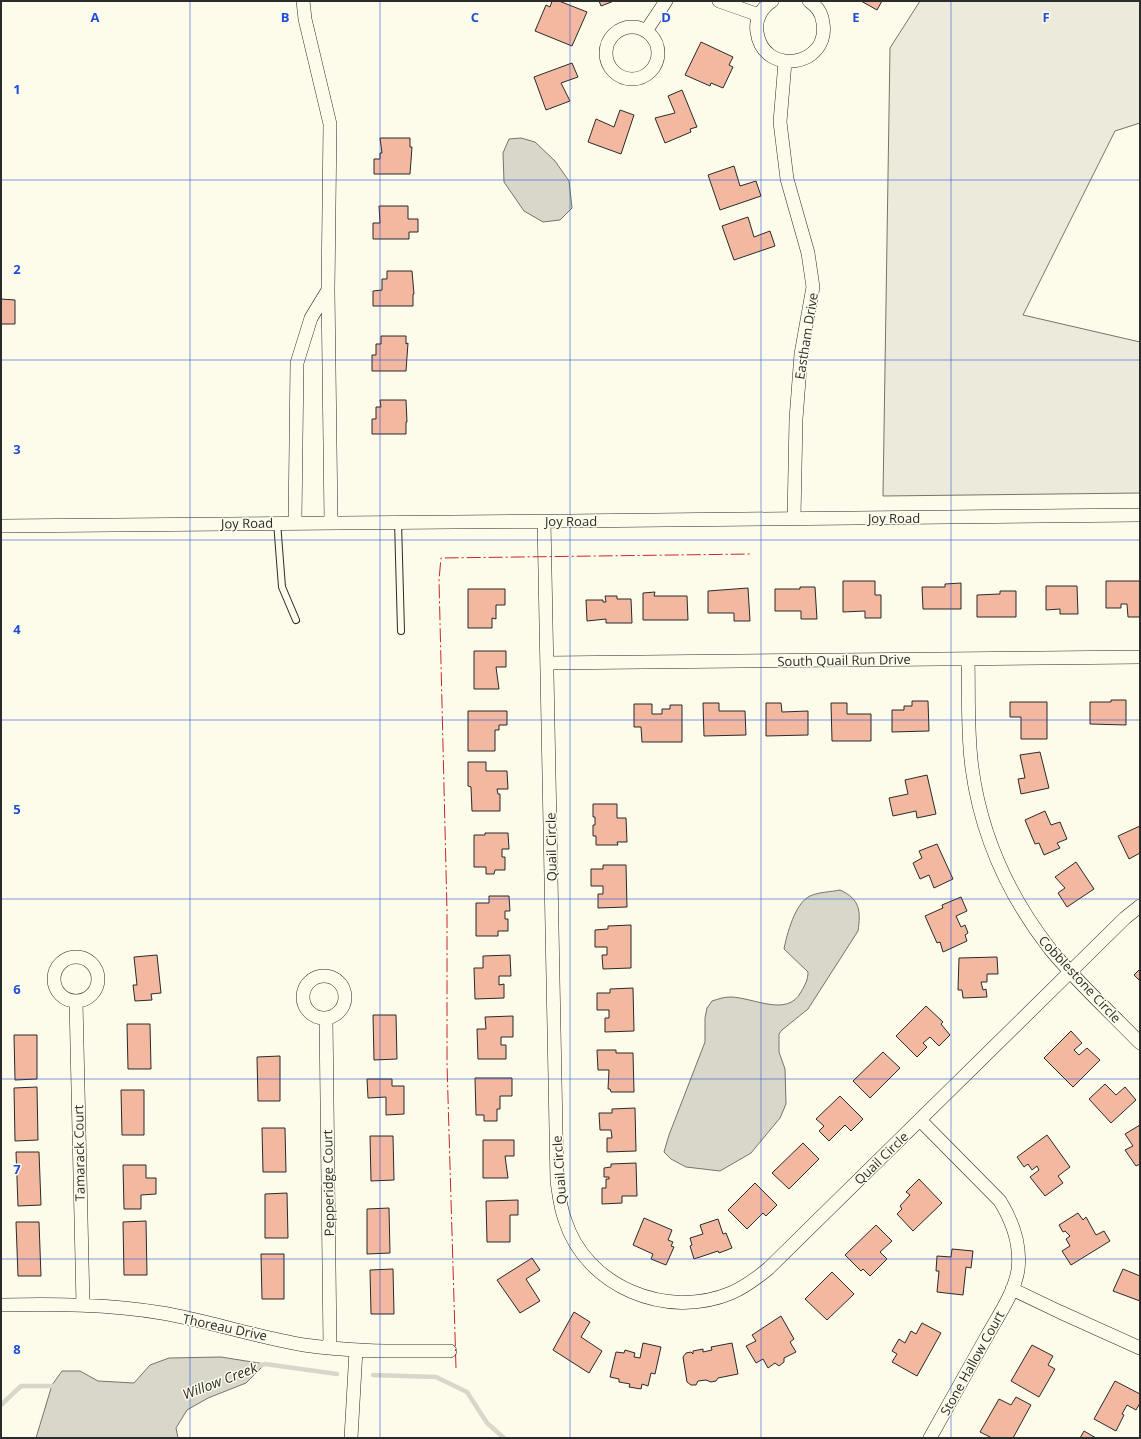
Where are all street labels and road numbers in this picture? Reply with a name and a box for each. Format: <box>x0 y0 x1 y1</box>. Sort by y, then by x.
street label: Eastham Drive <box>790 291 822 381</box>
street label: Joy Road <box>866 509 920 527</box>
street label: Joy Road <box>543 512 597 530</box>
street label: Joy Road <box>219 514 273 532</box>
street label: South Quail Run Drive <box>777 650 911 670</box>
street label: Quail Circle <box>541 812 561 882</box>
street label: Cobblestone Circle <box>1035 931 1125 1027</box>
street label: Tamarack Court <box>69 1104 89 1201</box>
street label: Quail Circle <box>850 1128 912 1188</box>
street label: Pepperidge Court <box>318 1129 338 1236</box>
street label: Quail Circle <box>548 1135 570 1205</box>
street label: Stone Hallow Court <box>936 1307 1008 1418</box>
street label: Thoreau Drive <box>181 1309 269 1345</box>

